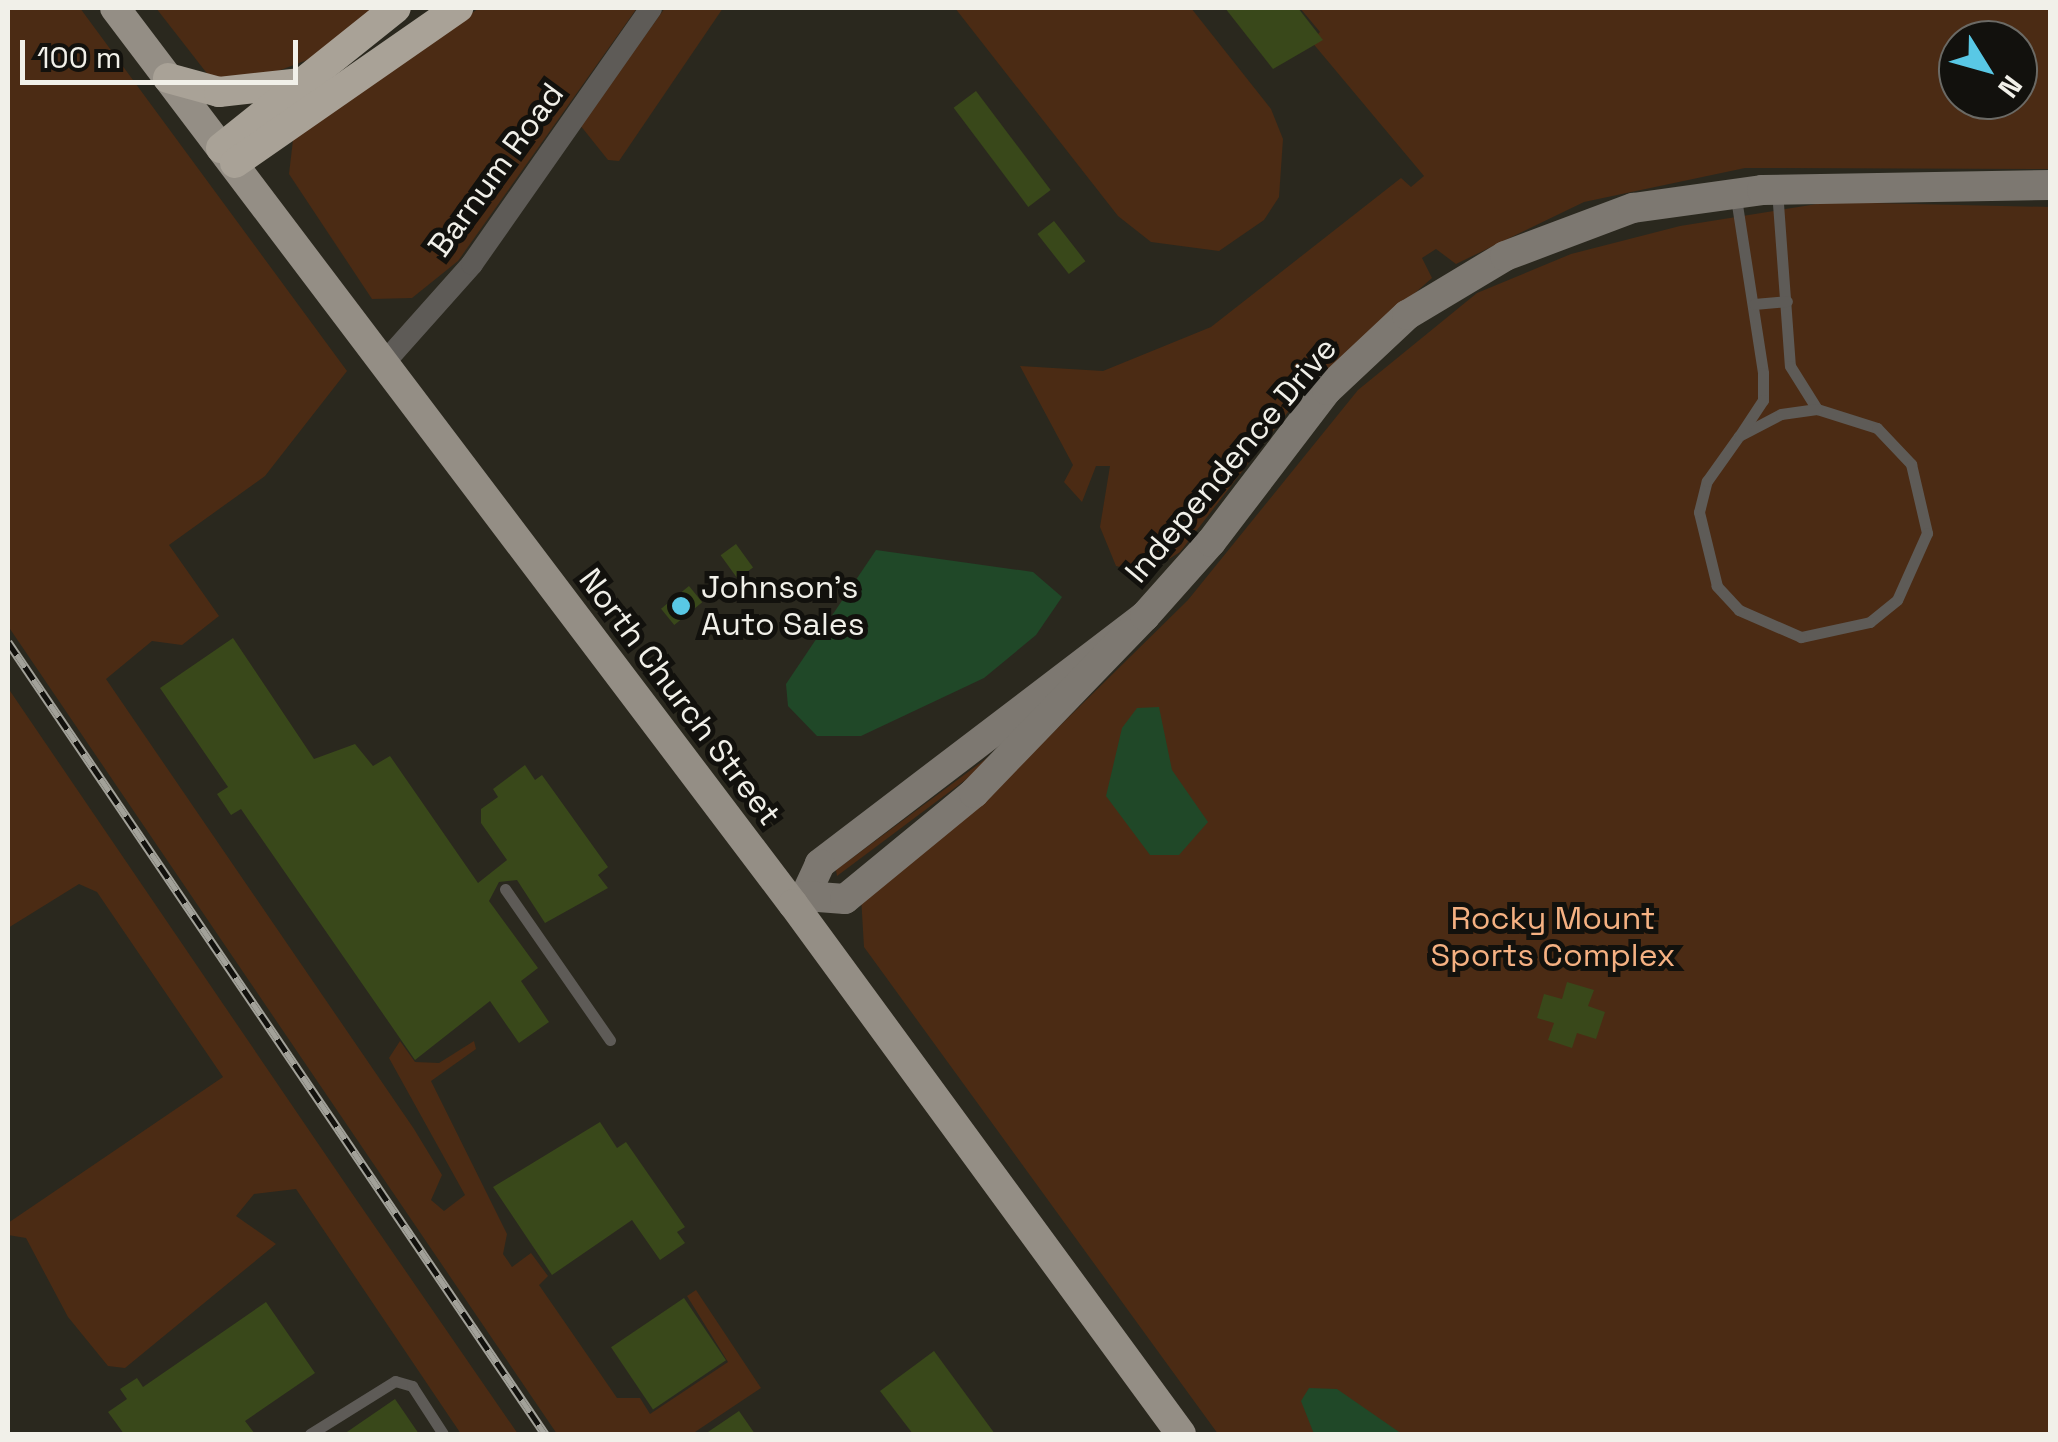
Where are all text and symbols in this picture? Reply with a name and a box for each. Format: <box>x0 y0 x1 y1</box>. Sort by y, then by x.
scale bar <box>25 20 302 82</box>
north arrow <box>1938 20 2038 120</box>
text: 100 m <box>37 38 122 77</box>
text: N <box>1990 69 2030 105</box>
street label: Barnum Road <box>420 76 572 264</box>
street label: Independence Drive <box>1117 330 1345 590</box>
street label: North Church Street <box>571 561 789 833</box>
place label: Johnson's Auto Sales <box>701 569 865 644</box>
marker: Johnson's Auto Sales <box>670 595 692 617</box>
park label: Rocky Mount Sports Complex <box>1430 900 1676 975</box>

